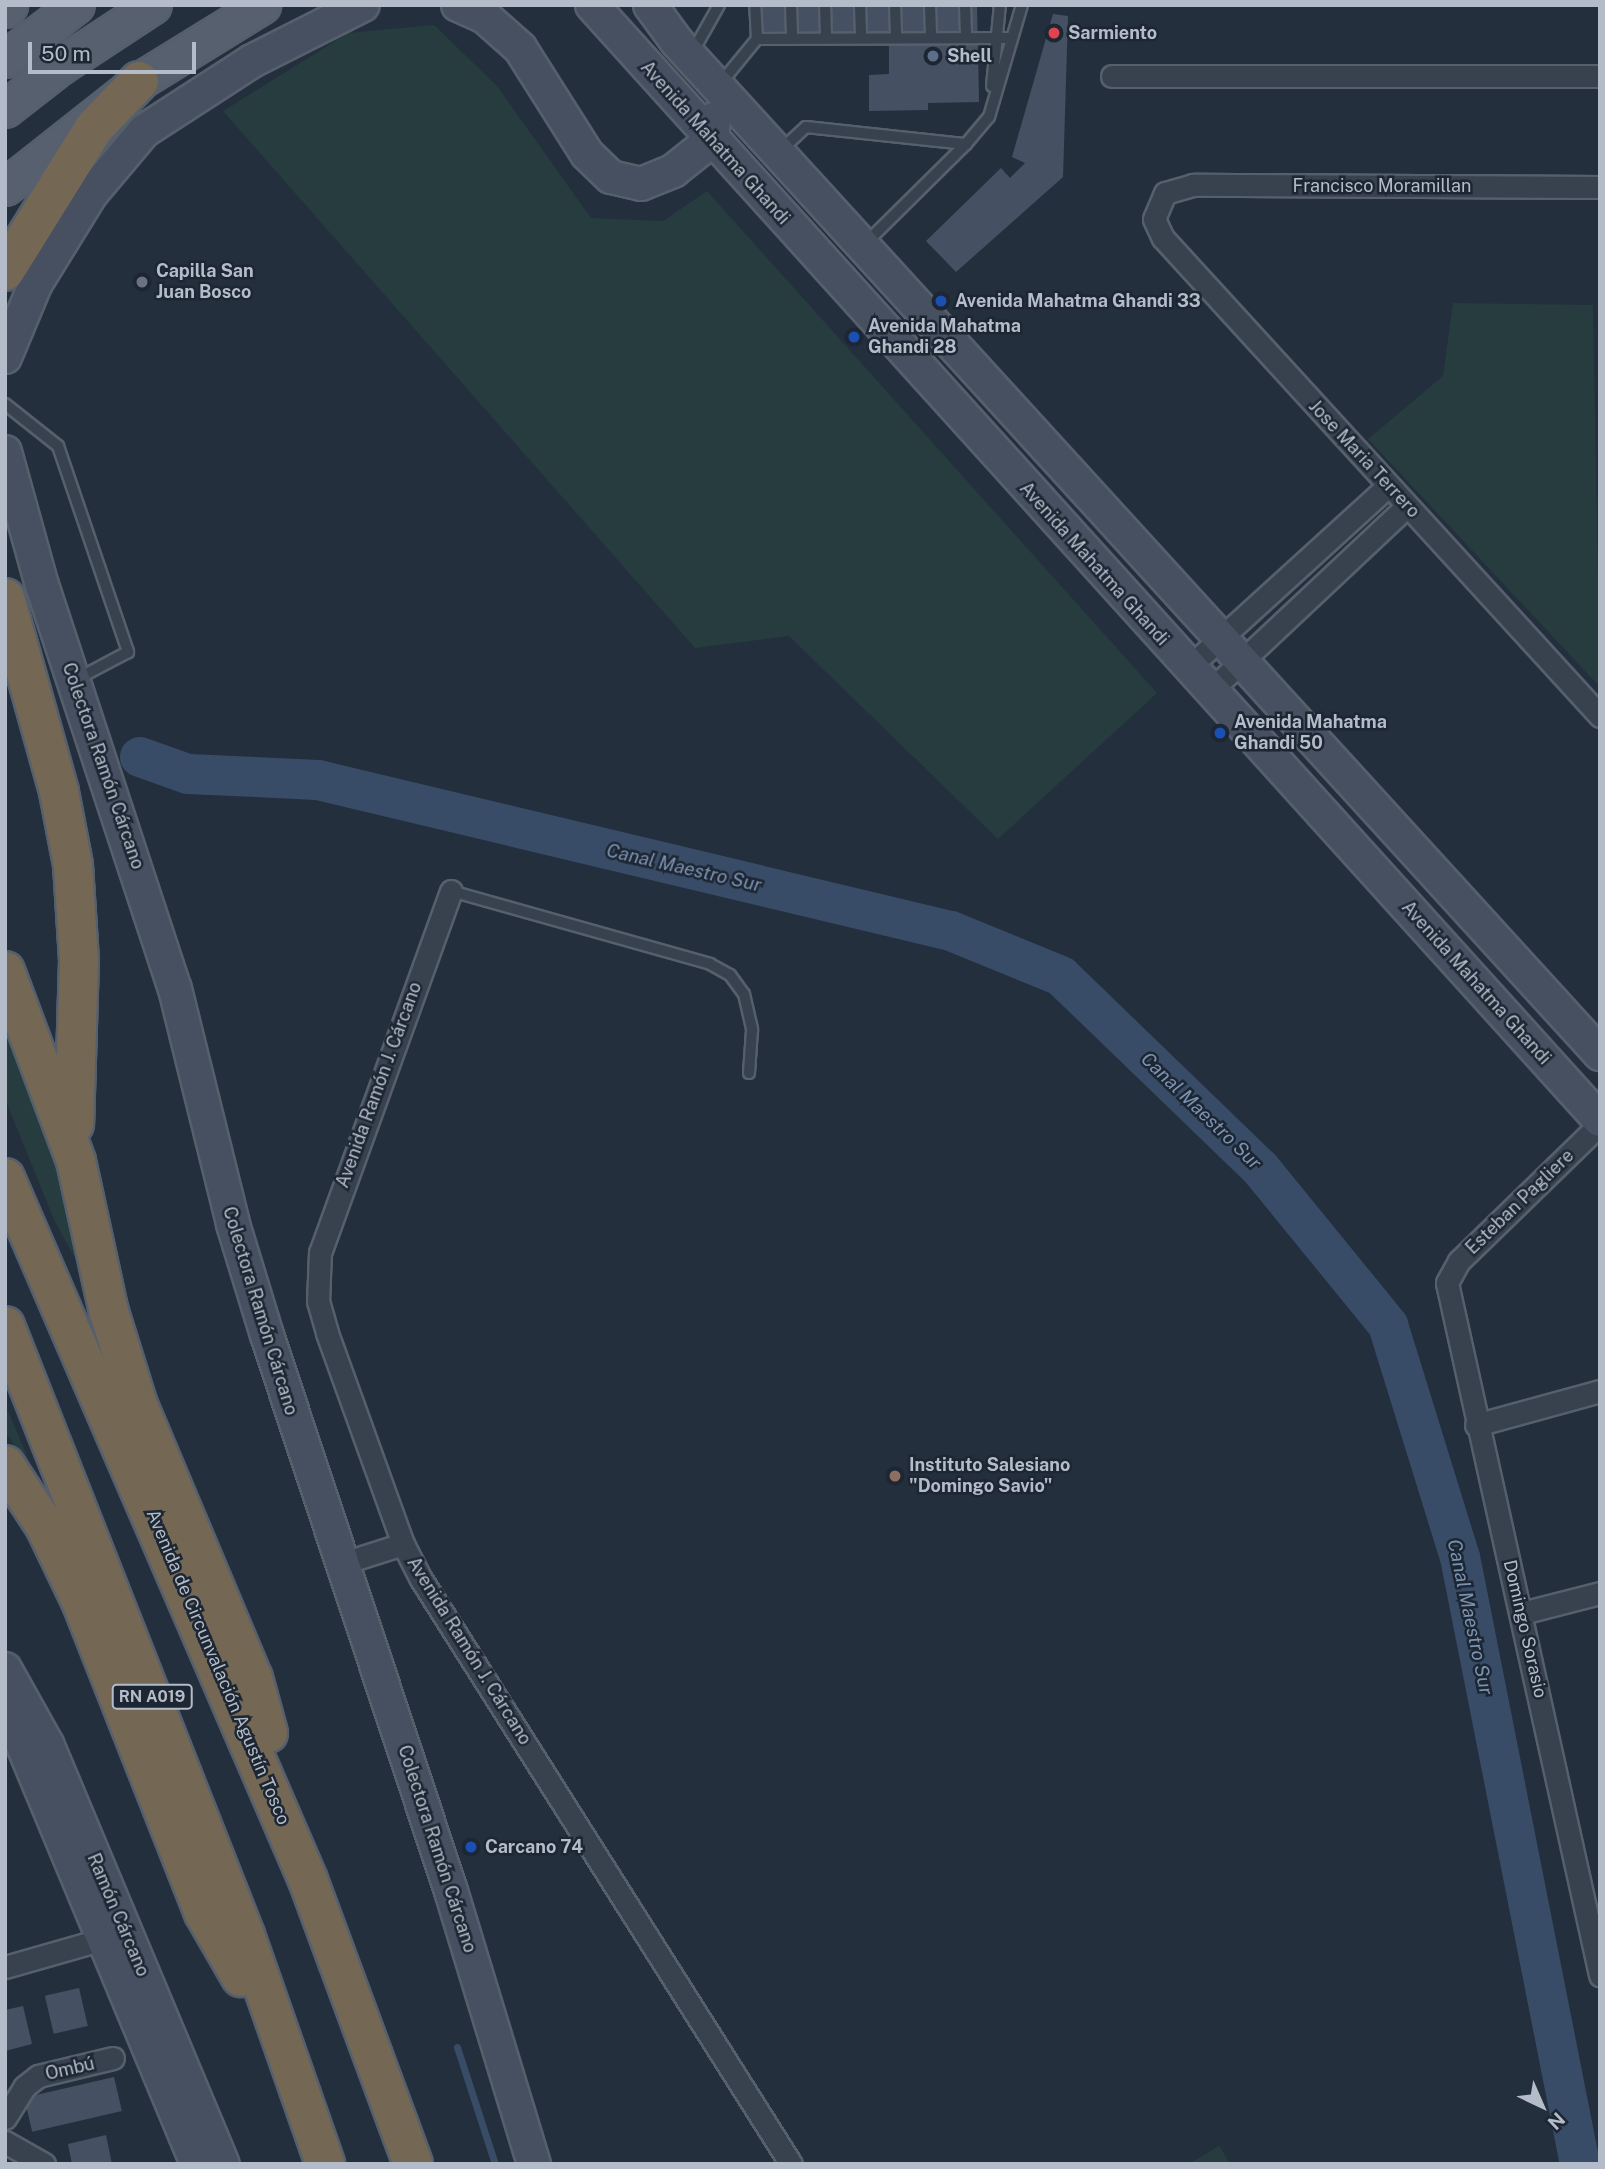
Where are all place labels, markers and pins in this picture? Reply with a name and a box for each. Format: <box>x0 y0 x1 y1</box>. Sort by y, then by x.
place label: Sarmiento <box>1068 22 1157 44</box>
marker: Sarmiento <box>1046 25 1062 41</box>
place label: Shell <box>947 45 992 67</box>
marker: Shell <box>925 48 941 64</box>
place label: Capilla San Juan Bosco <box>156 261 254 304</box>
marker: Capilla San Juan Bosco <box>134 274 150 290</box>
place label: Avenida Mahatma Ghandi 33 <box>955 290 1201 312</box>
marker: Avenida Mahatma Ghandi 33 <box>933 293 949 309</box>
place label: Avenida Mahatma Ghandi 28 <box>868 316 1021 358</box>
marker: Avenida Mahatma Ghandi 28 <box>846 329 862 345</box>
place label: Avenida Mahatma Ghandi 50 <box>1234 712 1387 754</box>
marker: Avenida Mahatma Ghandi 50 <box>1212 725 1228 741</box>
place label: Instituto Salesiano "Domingo Savio" <box>909 1455 1070 1498</box>
marker: Instituto Salesiano "Domingo Savio" <box>887 1468 903 1484</box>
place label: Carcano 74 <box>485 1836 583 1858</box>
marker: Carcano 74 <box>463 1839 479 1855</box>

